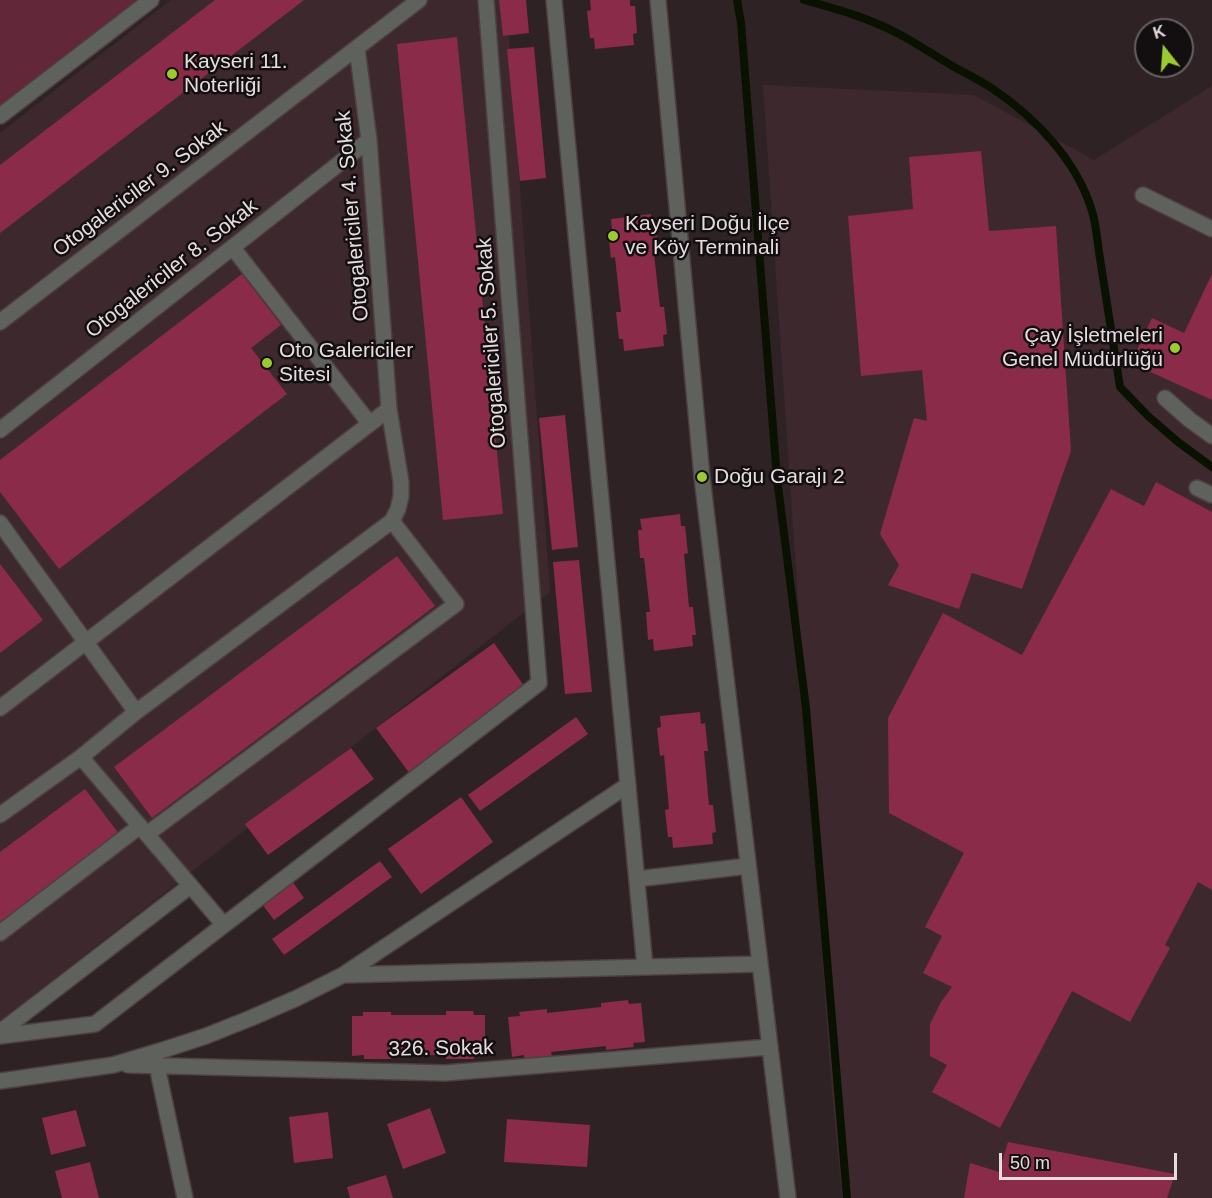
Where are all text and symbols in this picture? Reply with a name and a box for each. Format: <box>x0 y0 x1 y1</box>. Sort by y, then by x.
north arrow <box>1134 18 1194 78</box>
text: K <box>1151 22 1167 42</box>
place label: Kayseri 11. Noterliği <box>184 49 287 99</box>
marker: Kayseri 11. Noterliği <box>165 67 179 81</box>
street label: Otogalericiler 4. Sokak <box>331 110 375 322</box>
street label: Otogalericiler 9. Sokak <box>48 115 232 263</box>
street label: Otogalericiler 8. Sokak <box>81 194 263 344</box>
place label: Kayseri Doğu İlçe ve Köy Terminali <box>625 211 790 261</box>
marker: Kayseri Doğu İlçe ve Köy Terminali <box>606 229 620 243</box>
street label: Otogalericiler 5. Sokak <box>472 237 512 449</box>
place label: Çay İşletmeleri Genel Müdürlüğü <box>1002 323 1163 373</box>
place label: Oto Galericiler Sitesi <box>279 338 413 388</box>
marker: Çay İşletmeleri Genel Müdürlüğü <box>1168 341 1182 355</box>
marker: Oto Galericiler Sitesi <box>260 356 274 370</box>
place label: Doğu Garajı 2 <box>714 464 845 490</box>
marker: Doğu Garajı 2 <box>695 470 709 484</box>
street label: 326. Sokak <box>388 1035 494 1063</box>
scale bar <box>1002 1141 1180 1179</box>
text: 50 m <box>1010 1153 1050 1173</box>

